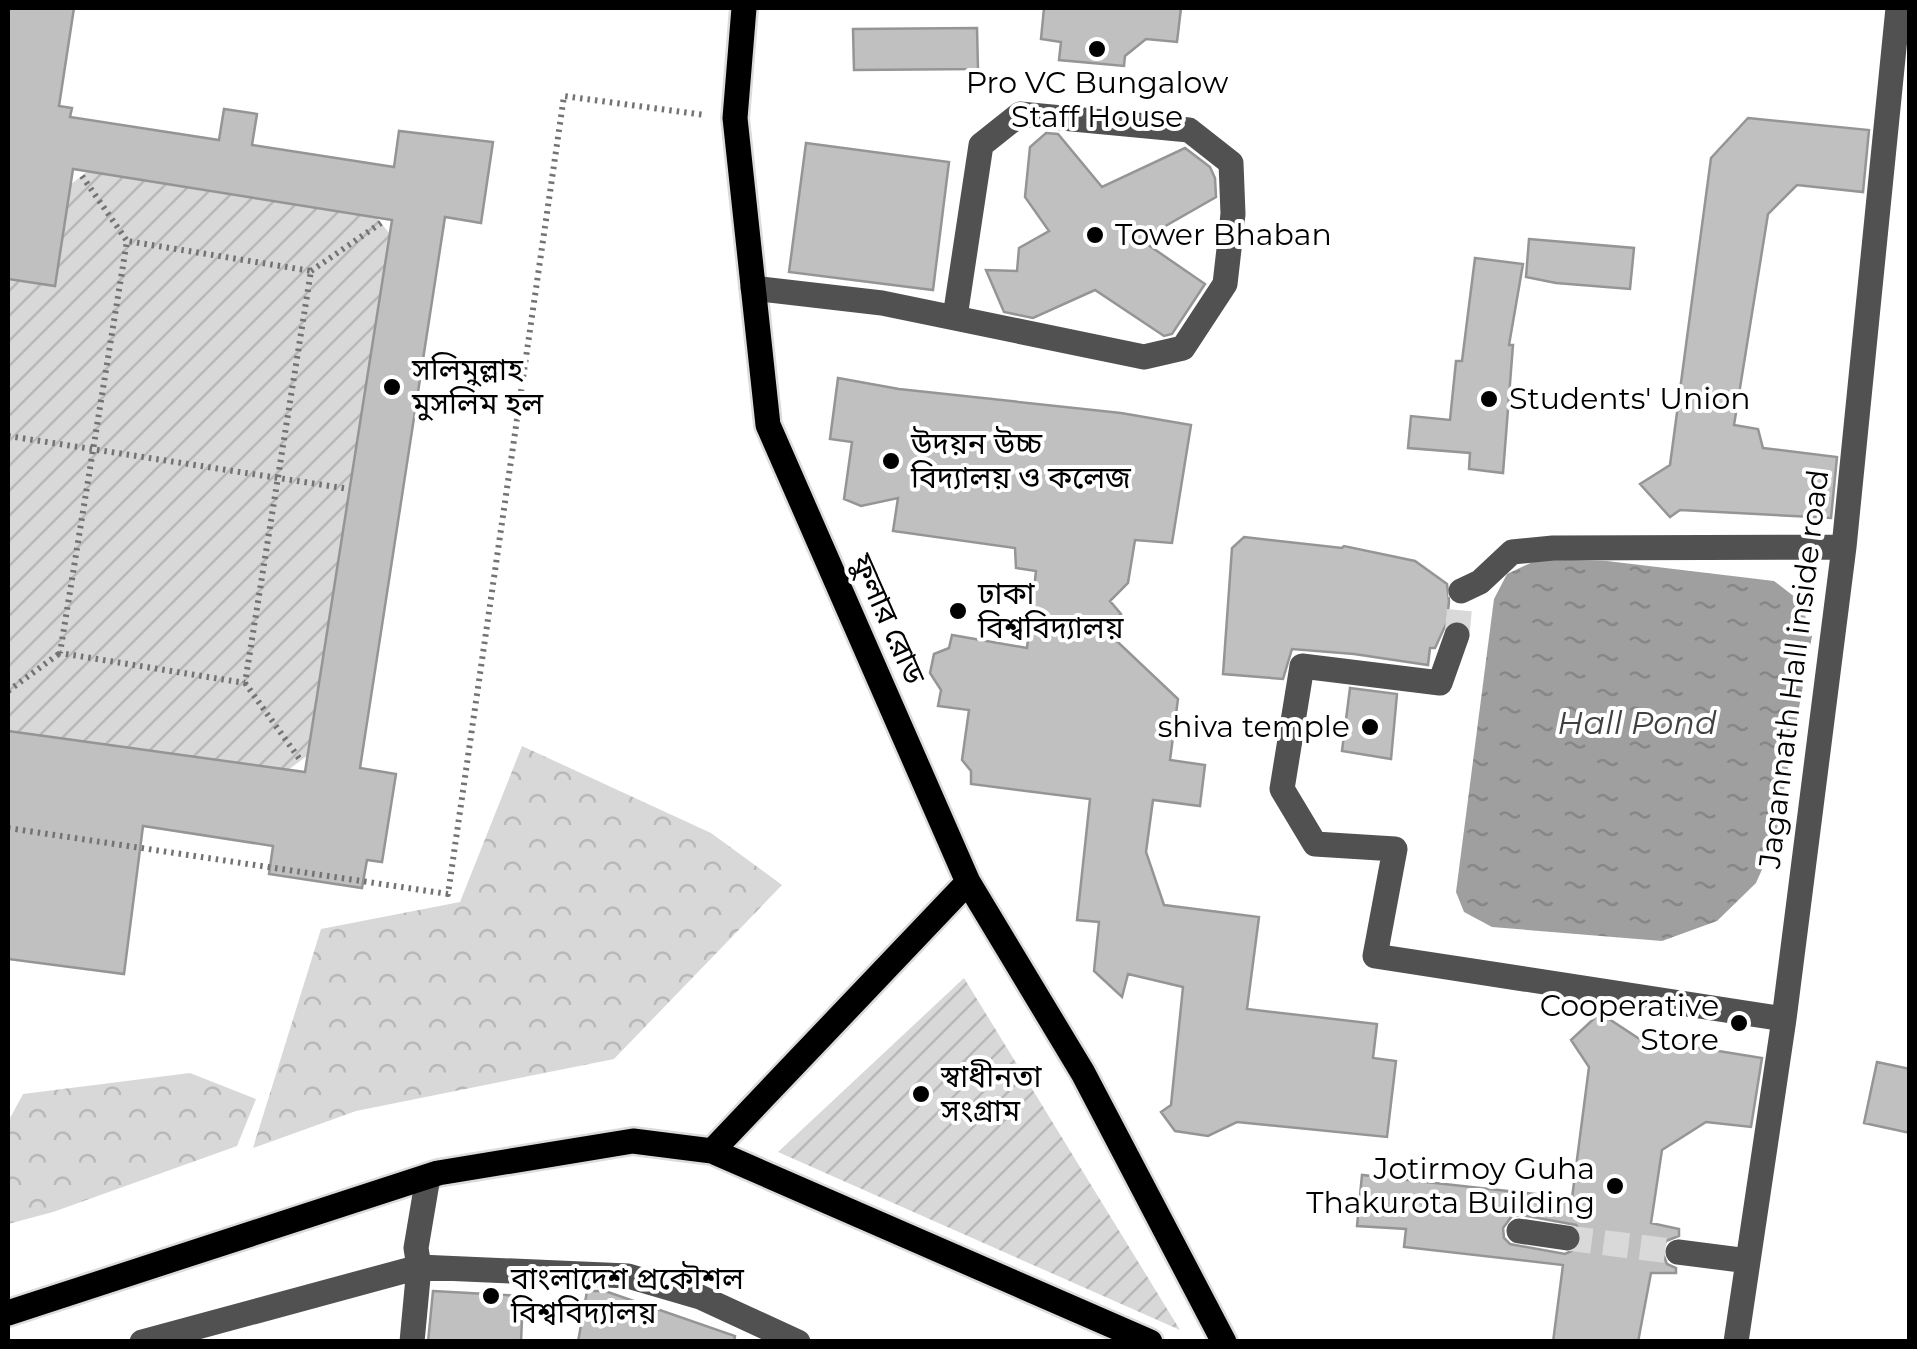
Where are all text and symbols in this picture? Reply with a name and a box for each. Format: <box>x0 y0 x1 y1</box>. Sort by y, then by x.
marker: Pro VC Bungalow Staff House <box>1086 38 1108 60</box>
place label: Pro VC Bungalow Staff House <box>966 64 1229 135</box>
place label: Tower Bhaban <box>1115 216 1332 253</box>
marker: Tower Bhaban <box>1084 224 1106 246</box>
place label: সলিমুল্লাহ মুসলিম হল <box>411 351 544 422</box>
marker: সলিমুল্লাহ মুসলিম হল <box>381 376 403 398</box>
place label: Students' Union <box>1509 380 1750 417</box>
marker: Students' Union <box>1478 388 1500 410</box>
place label: উদয়ন উচ্চ বিদ্যালয় ও কলেজ <box>910 425 1132 496</box>
marker: উদয়ন উচ্চ বিদ্যালয় ও কলেজ <box>880 450 902 472</box>
street label: Jagannath Hall inside road <box>1751 467 1836 871</box>
street label: ফুলার রোড <box>843 547 934 690</box>
place label: ঢাকা বিশ্ববিদ্যালয় <box>977 575 1125 646</box>
marker: ঢাকা বিশ্ববিদ্যালয় <box>947 600 969 622</box>
water label: Hall Pond <box>1557 703 1717 742</box>
place label: shiva temple <box>1158 708 1350 745</box>
marker: shiva temple <box>1359 716 1381 738</box>
place label: Cooperative Store <box>1540 987 1719 1058</box>
marker: Cooperative Store <box>1728 1012 1750 1034</box>
place label: স্বাধীনতা সংগ্রাম <box>940 1058 1042 1129</box>
marker: স্বাধীনতা সংগ্রাম <box>910 1083 932 1105</box>
place label: Jotirmoy Guha Thakurota Building <box>1306 1150 1595 1221</box>
marker: Jotirmoy Guha Thakurota Building <box>1604 1175 1626 1197</box>
place label: বাংলাদেশ প্রকৌশল বিশ্ববিদ্যালয় <box>510 1260 745 1331</box>
marker: বাংলাদেশ প্রকৌশল বিশ্ববিদ্যালয় <box>480 1285 502 1307</box>

